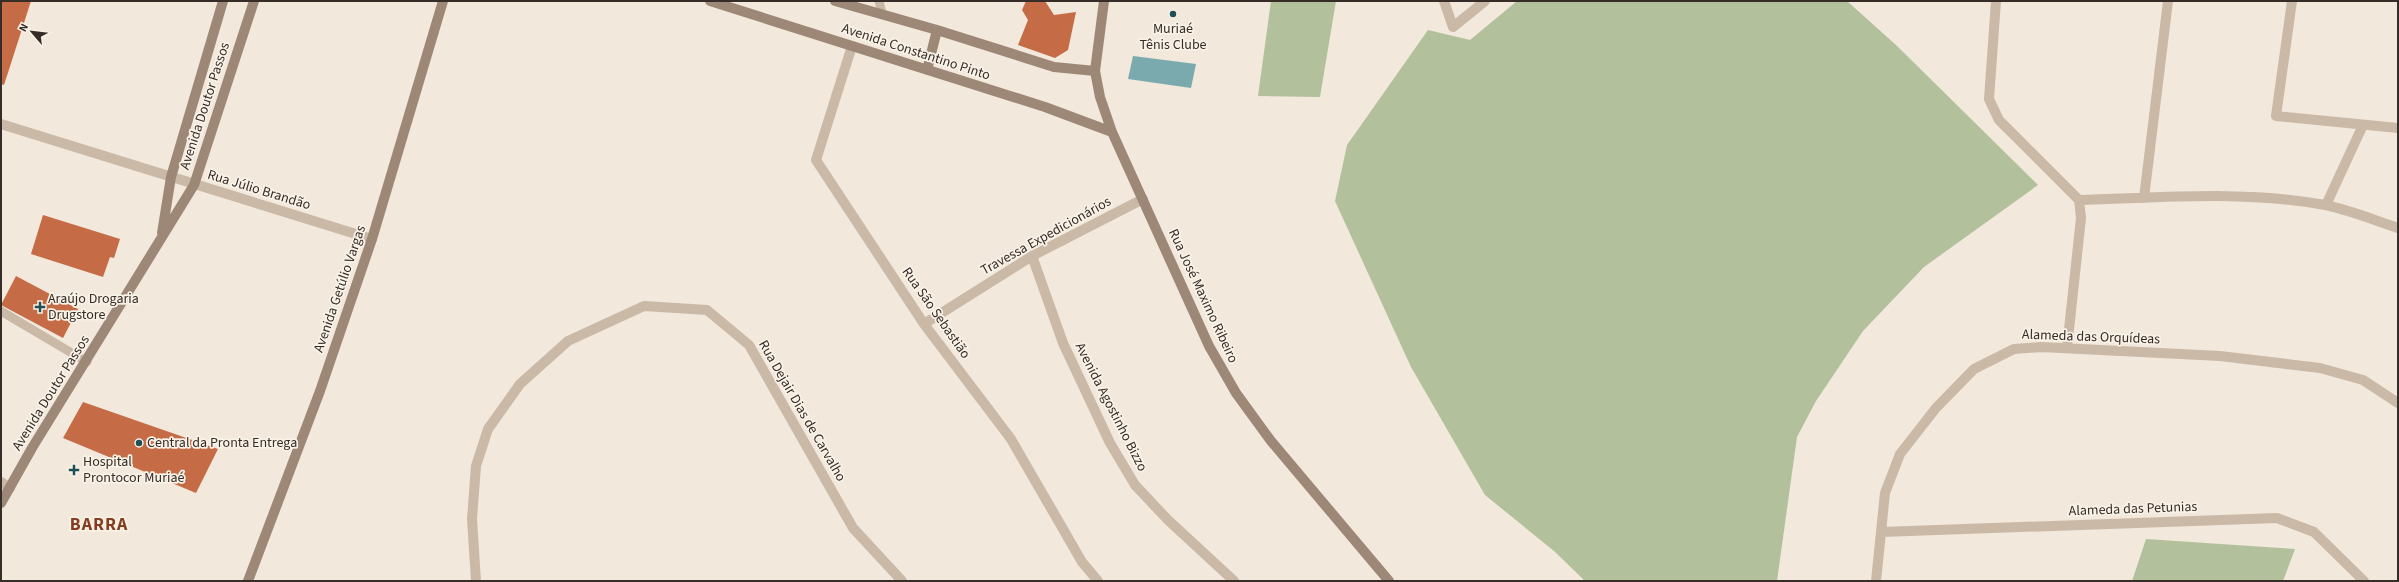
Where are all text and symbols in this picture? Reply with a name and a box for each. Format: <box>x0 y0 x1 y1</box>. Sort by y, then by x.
marker: Muriaé Tênis Clube <box>1168 9 1178 19</box>
north arrow <box>12 12 52 52</box>
street label: Avenida Constantino Pinto <box>839 19 993 85</box>
place label: Muriaé Tênis Clube <box>1139 19 1207 55</box>
text: N <box>15 21 32 34</box>
street label: Avenida Doutor Passos <box>175 40 235 172</box>
street label: Rua Júlio Brandão <box>205 165 313 215</box>
street label: Travessa Expedicionários <box>977 192 1115 280</box>
street label: Avenida Getúlio Vargas <box>309 223 371 355</box>
street label: Rua José Maximo Ribeiro <box>1163 226 1243 366</box>
street label: Rua São Sebastião <box>897 263 975 363</box>
place label: Araújo Drogaria Drugstore <box>48 289 139 325</box>
marker: Araújo Drogaria Drugstore <box>35 302 45 312</box>
street label: Alameda das Orquídeas <box>2022 325 2161 349</box>
street label: Avenida Doutor Passos <box>7 331 95 455</box>
street label: Rua Dejair Dias de Carvalho <box>753 337 851 485</box>
street label: Avenida Agostinho Bizzo <box>1070 339 1152 475</box>
place label: Central da Pronta Entrega <box>147 433 297 453</box>
marker: Central da Pronta Entrega <box>134 438 144 448</box>
place label: Hospital Prontocor Muriaé <box>83 452 185 488</box>
marker: Hospital Prontocor Muriaé <box>68 464 80 476</box>
street label: Alameda das Petunias <box>2068 497 2198 521</box>
district label: BARRA <box>70 512 128 537</box>

